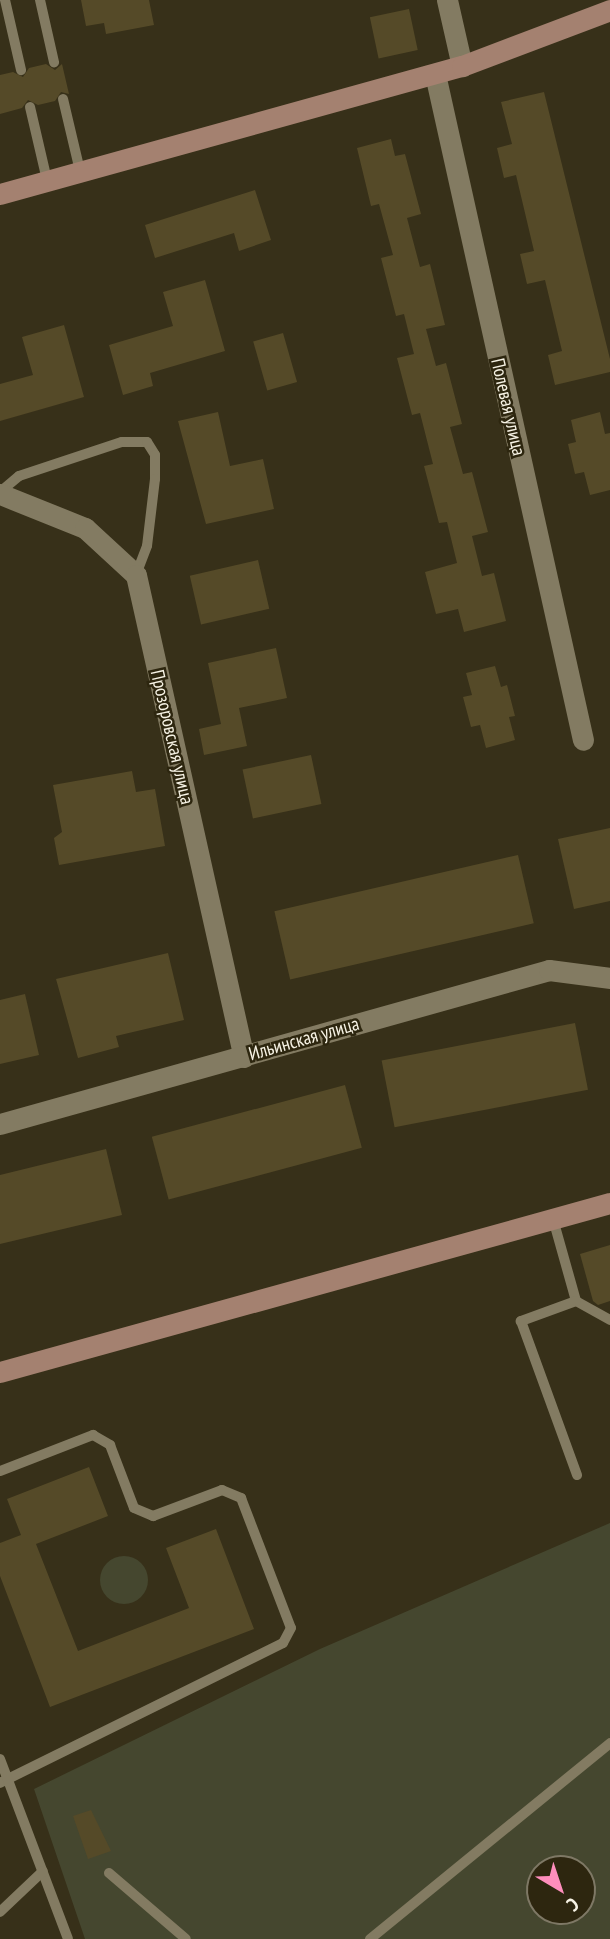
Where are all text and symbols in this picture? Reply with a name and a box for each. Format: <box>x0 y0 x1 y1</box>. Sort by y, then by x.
street label: Полевая улица <box>486 356 530 458</box>
street label: Прозоровская улица <box>145 667 199 807</box>
street label: Ильинская улица <box>246 1012 362 1066</box>
north arrow <box>526 1855 596 1925</box>
text: С <box>562 1893 584 1917</box>

